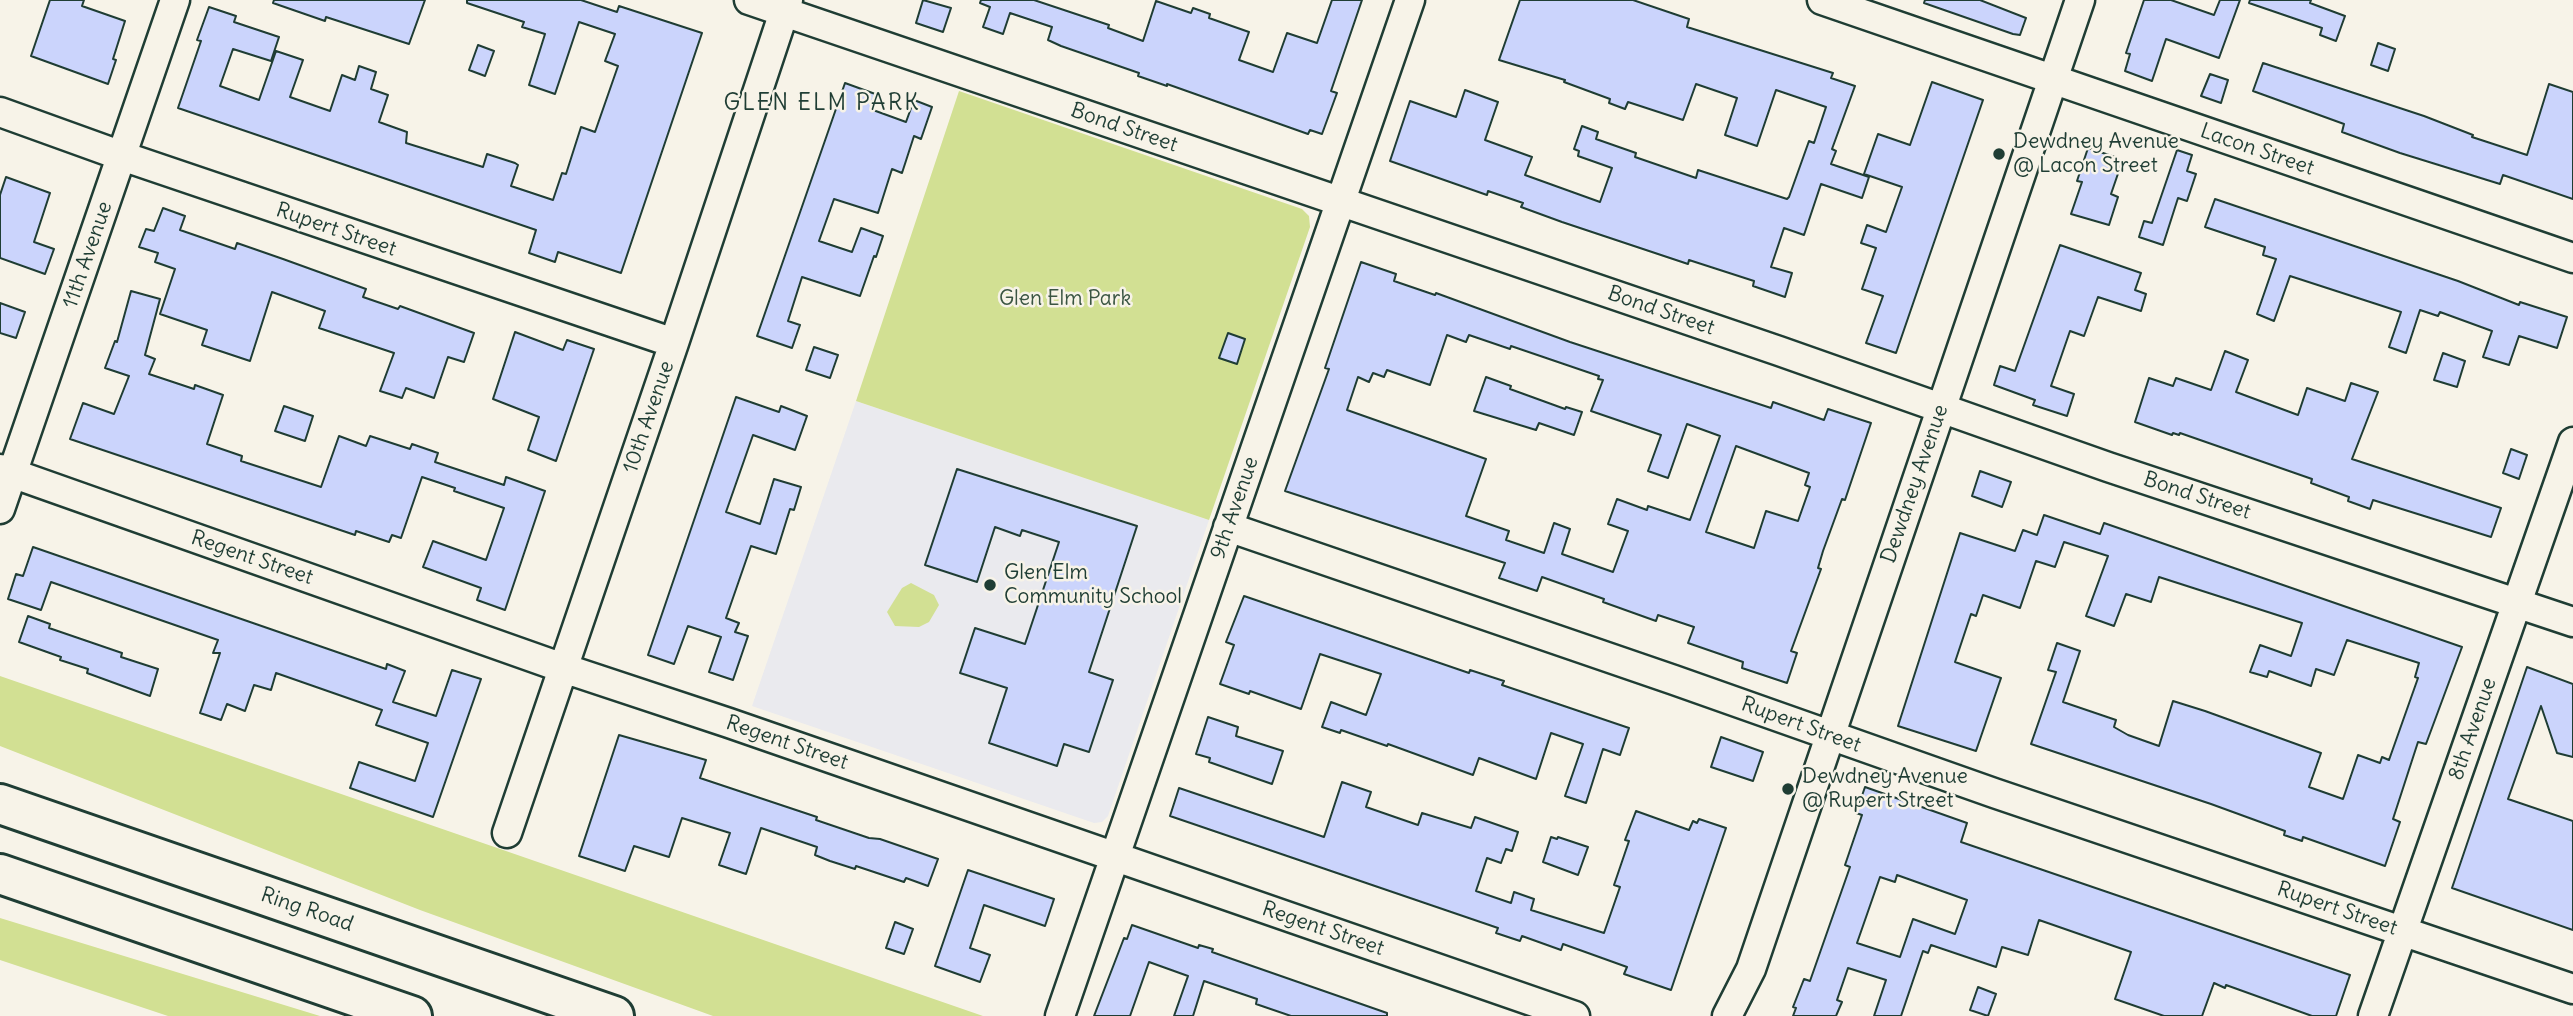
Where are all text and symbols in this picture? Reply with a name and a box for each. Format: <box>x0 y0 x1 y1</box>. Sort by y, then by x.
district label: GLEN ELM PARK <box>725 89 919 117</box>
street label: Bond Street <box>1067 98 1181 158</box>
street label: Lacon Street <box>2197 119 2317 181</box>
place label: Dewdney Avenue @ Lacon Street <box>2013 129 2179 179</box>
marker: Dewdney Avenue @ Lacon Street <box>1991 146 2007 162</box>
street label: 11th Avenue <box>58 198 118 312</box>
street label: Rupert Street <box>273 198 399 262</box>
street label: Bond Street <box>1604 281 1718 341</box>
park label: Glen Elm Park <box>999 286 1131 312</box>
street label: 10th Avenue <box>618 358 680 476</box>
street label: Dewdney Avenue <box>1876 401 1954 567</box>
street label: 9th Avenue <box>1206 453 1264 563</box>
street label: Bond Street <box>2140 467 2254 525</box>
street label: Regent Street <box>188 525 316 591</box>
place label: Glen Elm Community School <box>1004 560 1182 610</box>
marker: Glen Elm Community School <box>982 577 998 593</box>
street label: 8th Avenue <box>2444 674 2502 784</box>
street label: Rupert Street <box>1738 692 1864 758</box>
street label: Regent Street <box>723 710 851 776</box>
place label: Dewdney Avenue @ Rupert Street <box>1802 764 1968 814</box>
marker: Dewdney Avenue @ Rupert Street <box>1780 781 1796 797</box>
street label: Rupert Street <box>2274 877 2400 941</box>
street label: Ring Road <box>257 882 357 938</box>
street label: Regent Street <box>1259 896 1387 962</box>

